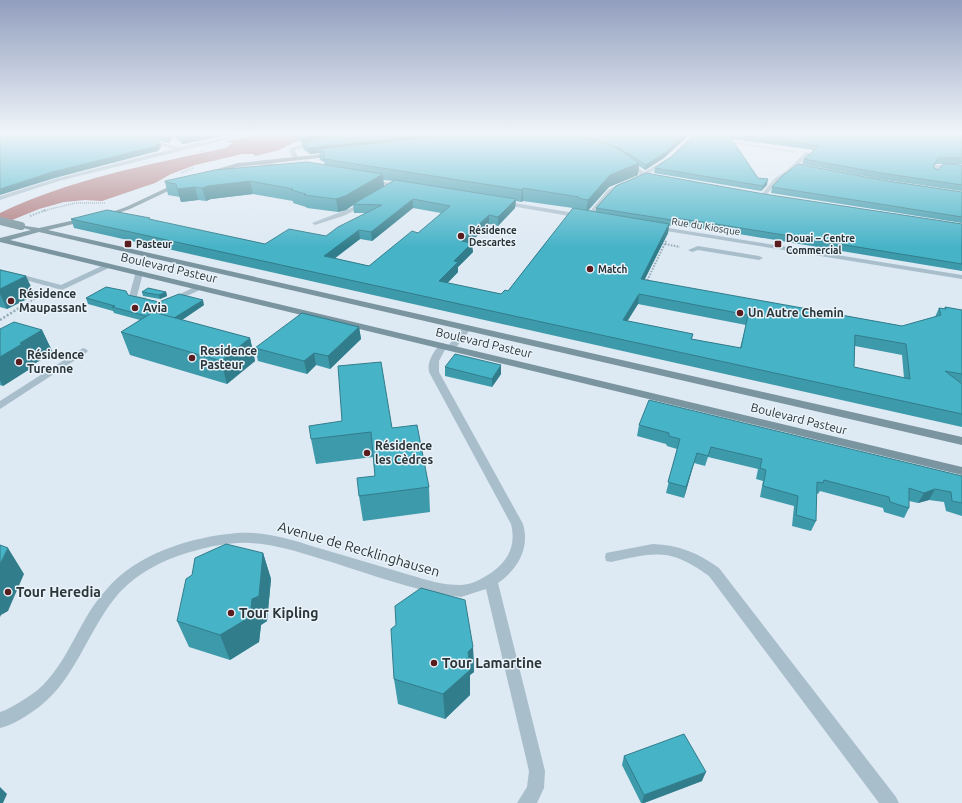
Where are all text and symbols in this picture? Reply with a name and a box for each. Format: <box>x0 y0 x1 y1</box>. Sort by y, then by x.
street label: Rue du Kiosque <box>671 216 741 237</box>
place label: Résidence Descartes <box>469 225 517 248</box>
marker: Résidence Descartes <box>456 231 466 241</box>
place label: Douai – Centre Commercial <box>786 233 855 256</box>
marker: Pasteur <box>123 239 133 249</box>
place label: Pasteur <box>136 239 173 250</box>
marker: Douai – Centre Commercial <box>773 239 783 249</box>
street label: Boulevard Pasteur <box>120 250 219 285</box>
marker: Match <box>585 264 595 274</box>
place label: Match <box>598 264 627 275</box>
place label: Résidence Maupassant <box>19 287 87 314</box>
marker: Résidence Maupassant <box>6 296 16 306</box>
place label: Avia <box>143 301 167 314</box>
marker: Avia <box>130 303 140 313</box>
place label: Un Autre Chemin <box>748 306 844 319</box>
marker: Un Autre Chemin <box>735 308 745 318</box>
street label: Boulevard Pasteur <box>435 325 534 360</box>
place label: Residence Pasteur <box>200 344 257 371</box>
place label: Résidence Turenne <box>27 348 84 375</box>
marker: Residence Pasteur <box>187 353 197 363</box>
marker: Résidence Turenne <box>14 357 24 367</box>
street label: Boulevard Pasteur <box>750 400 849 437</box>
place label: Résidence les Cèdres <box>375 439 433 466</box>
marker: Résidence les Cèdres <box>362 448 372 458</box>
street label: Avenue de Recklinghausen <box>276 518 442 580</box>
place label: Tour Heredia <box>16 584 101 600</box>
marker: Tour Heredia <box>3 587 13 597</box>
place label: Tour Kipling <box>239 605 318 621</box>
marker: Tour Kipling <box>226 608 236 618</box>
place label: Tour Lamartine <box>442 655 542 671</box>
marker: Tour Lamartine <box>429 658 439 668</box>

